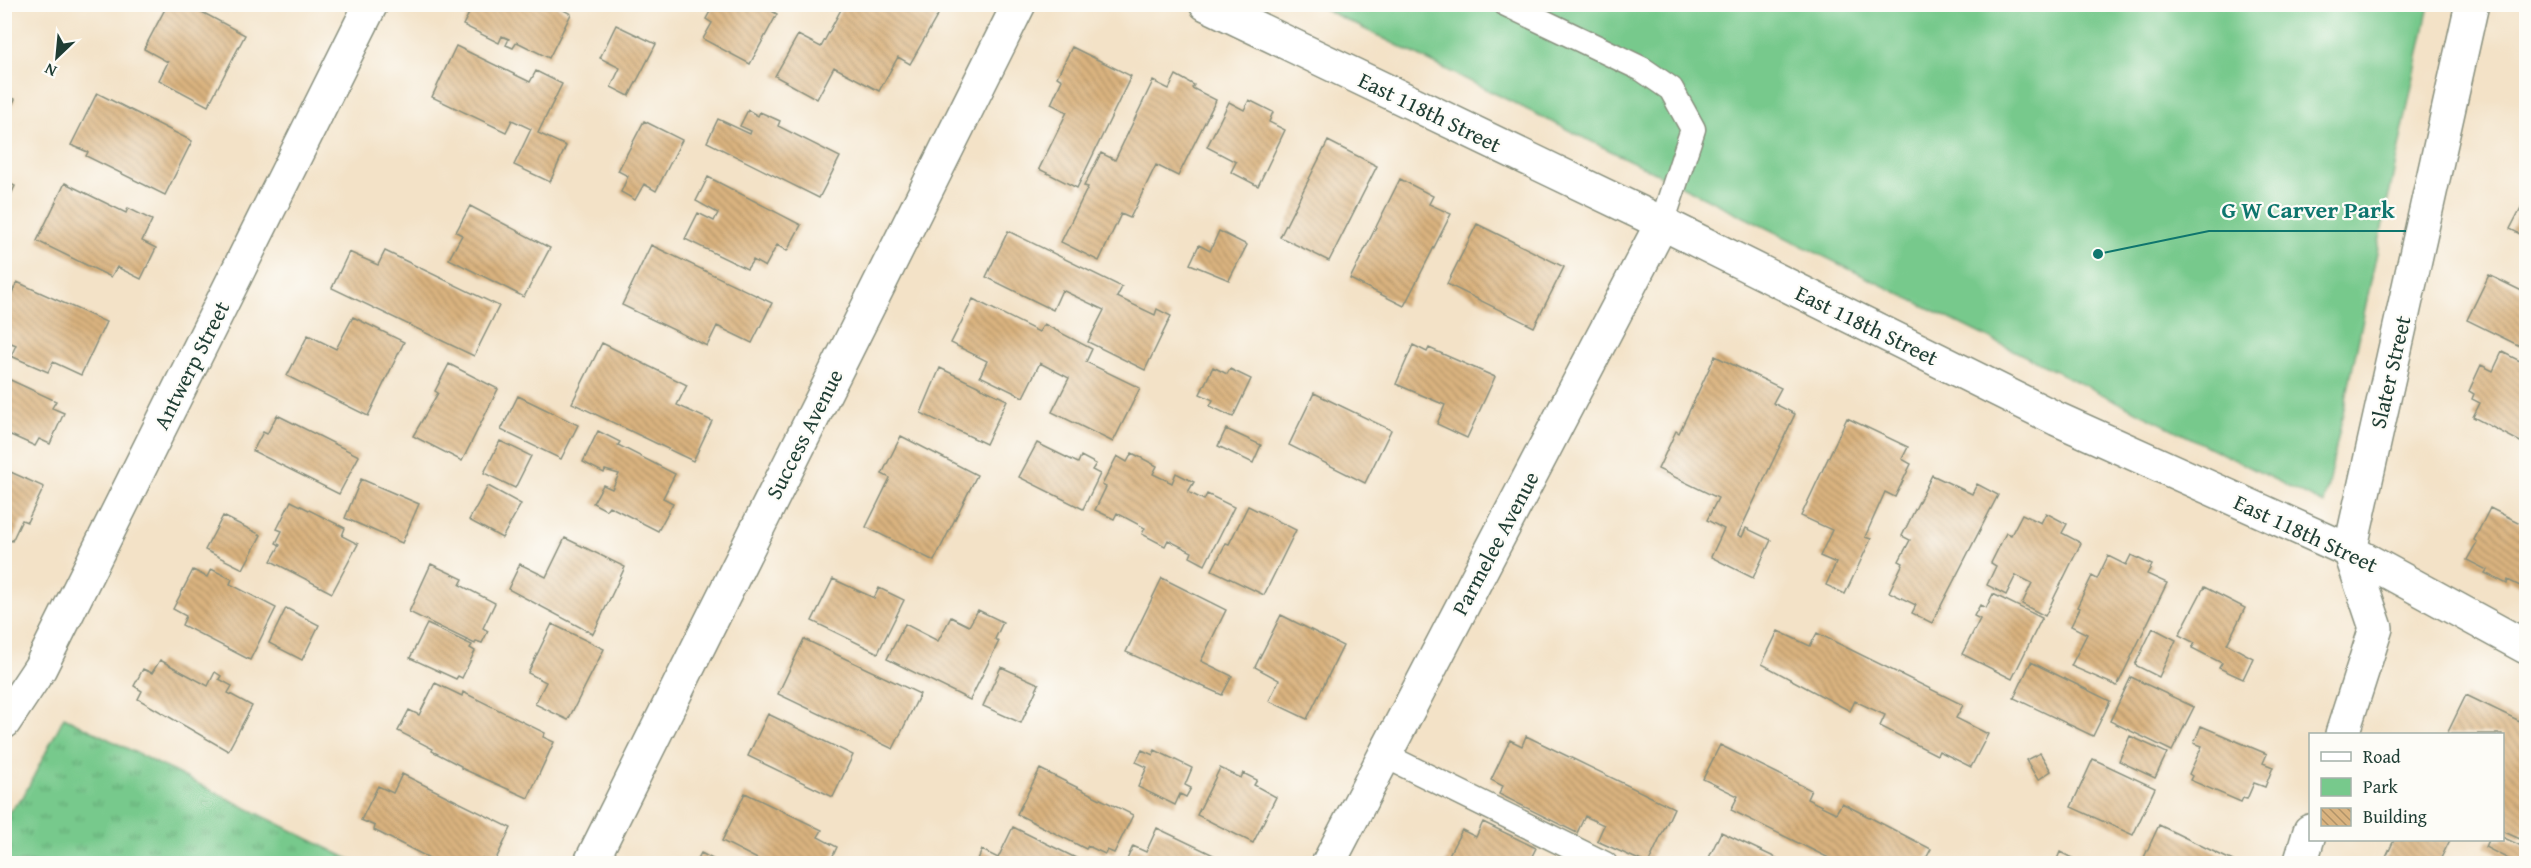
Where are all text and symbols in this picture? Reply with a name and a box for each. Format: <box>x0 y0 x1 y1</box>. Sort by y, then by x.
north arrow <box>27 27 87 87</box>
text: N <box>40 57 60 84</box>
street label: East 118th Street <box>1353 64 1507 161</box>
callout: G W Carver Park <box>2209 189 2406 231</box>
text: G W Carver Park <box>2221 192 2395 227</box>
street label: East 118th Street <box>1790 277 1944 374</box>
street label: Antwerp Street <box>145 295 237 435</box>
street label: Slater Street <box>2361 312 2419 432</box>
street label: Success Avenue <box>757 363 851 505</box>
street label: Parmelee Avenue <box>1444 465 1546 621</box>
street label: East 118th Street <box>2229 486 2383 580</box>
legend <box>2309 733 2504 841</box>
text: Road <box>2363 743 2401 770</box>
text: Park <box>2363 773 2399 800</box>
text: Building <box>2363 803 2427 830</box>

